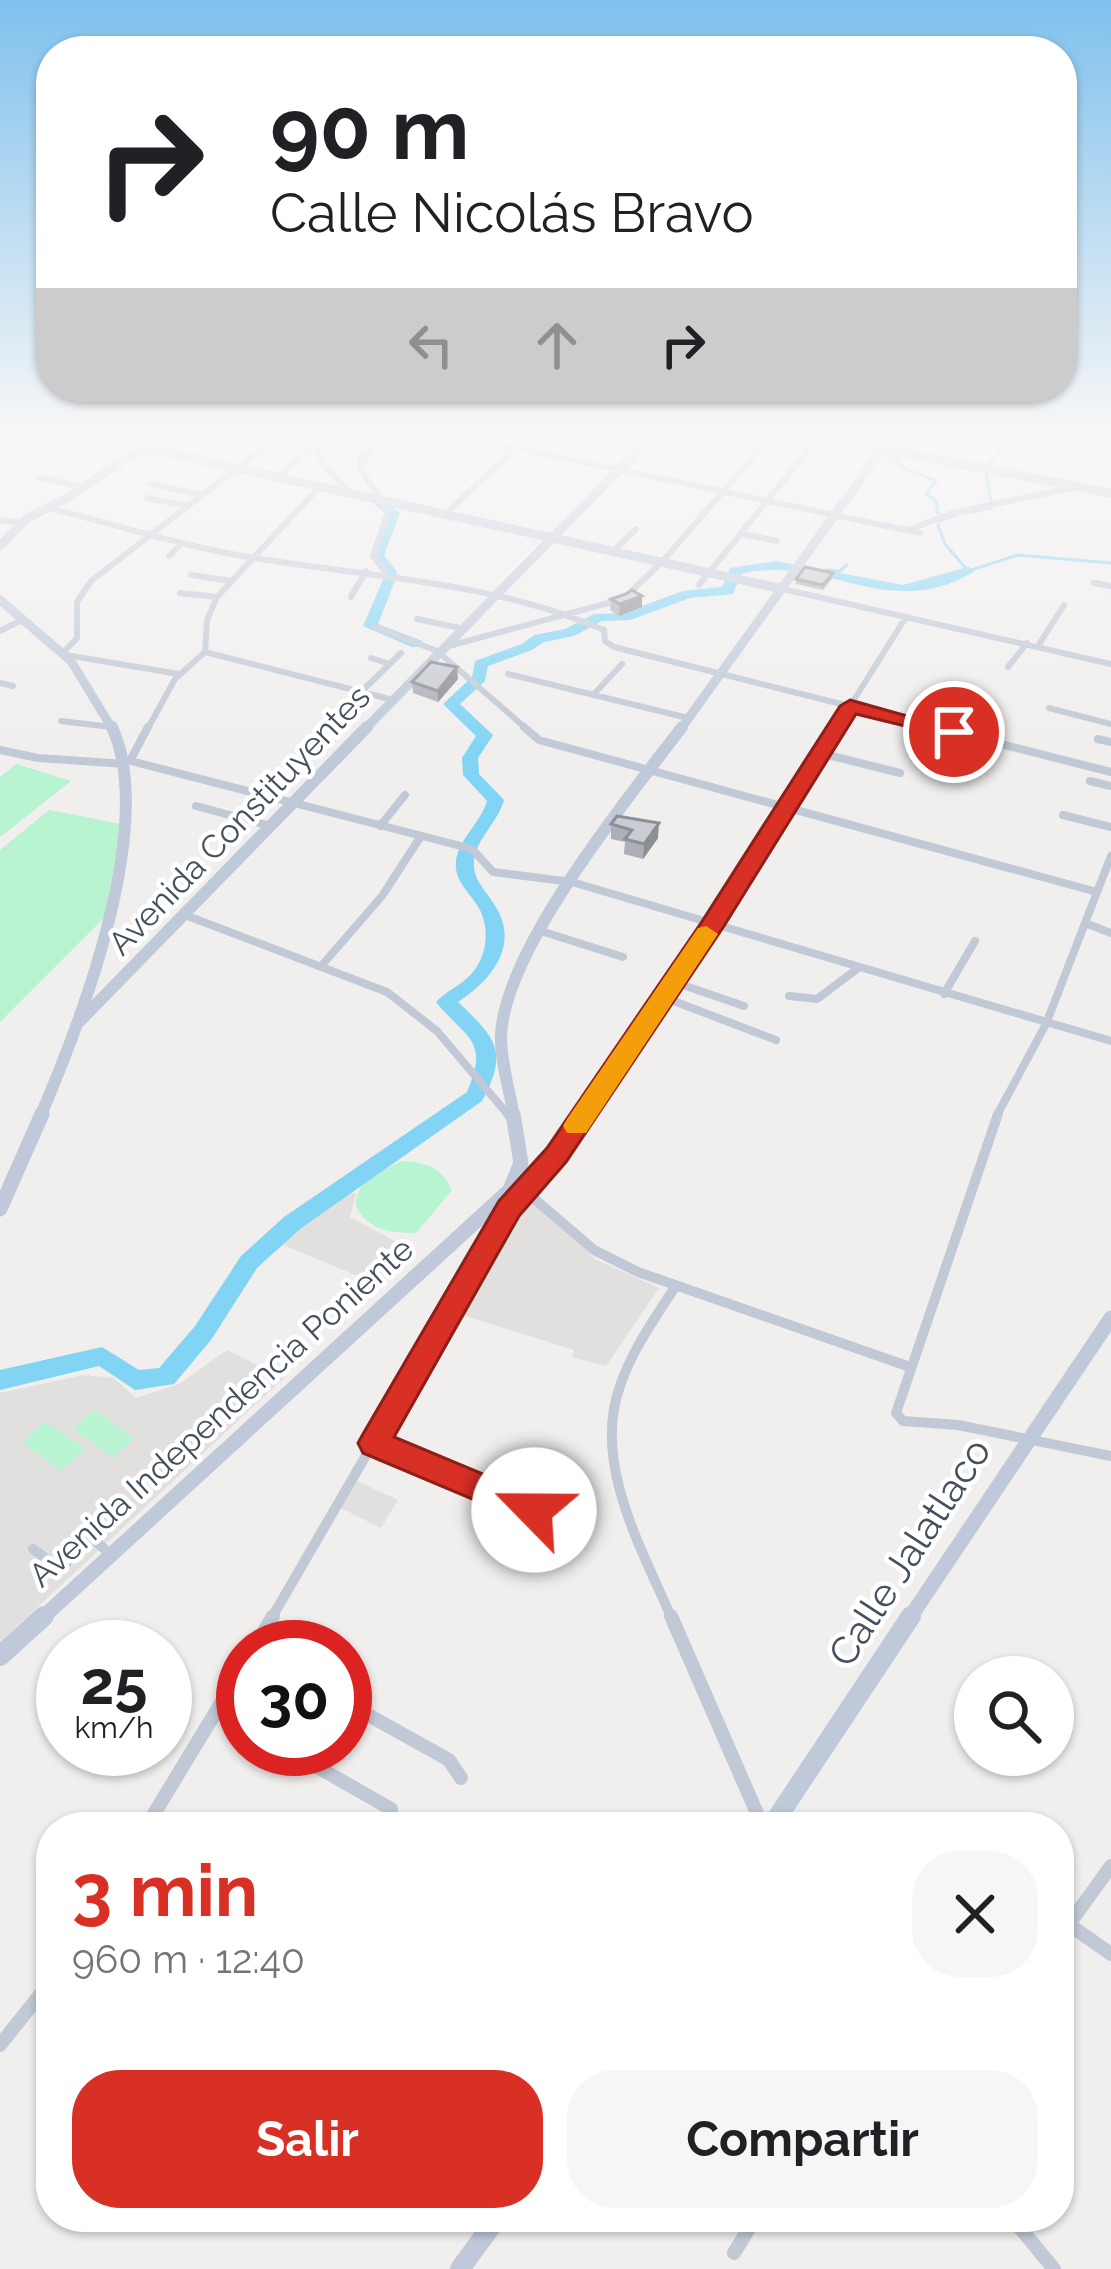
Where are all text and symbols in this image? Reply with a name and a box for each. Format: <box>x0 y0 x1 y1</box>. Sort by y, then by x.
text: 90 m <box>270 80 469 179</box>
icon: right <box>72 84 228 240</box>
text: Calle Nicolás Bravo <box>270 181 754 245</box>
icon: left <box>398 312 464 378</box>
icon: ahead <box>524 312 590 378</box>
icon: right <box>650 312 716 378</box>
street label: Avenida Constituyentes <box>100 677 378 963</box>
pin <box>903 681 1005 783</box>
icon: arrive <box>921 699 987 765</box>
street label: Avenida Independencia Poniente <box>21 1229 421 1595</box>
street label: Calle Jalatlaco <box>818 1430 1000 1674</box>
position arrow <box>471 1447 597 1573</box>
speed limit sign: 30 <box>216 1620 372 1776</box>
text: 25 <box>80 1648 148 1718</box>
map controls <box>954 1656 1074 1776</box>
button: search <box>954 1656 1074 1776</box>
text: km/h <box>74 1710 154 1745</box>
text: 3 min <box>72 1848 258 1933</box>
button: close <box>912 1851 1038 1977</box>
text: 960 m · 12:40 <box>72 1936 305 1982</box>
button: Salir <box>72 2070 543 2208</box>
button: Compartir <box>567 2070 1038 2208</box>

